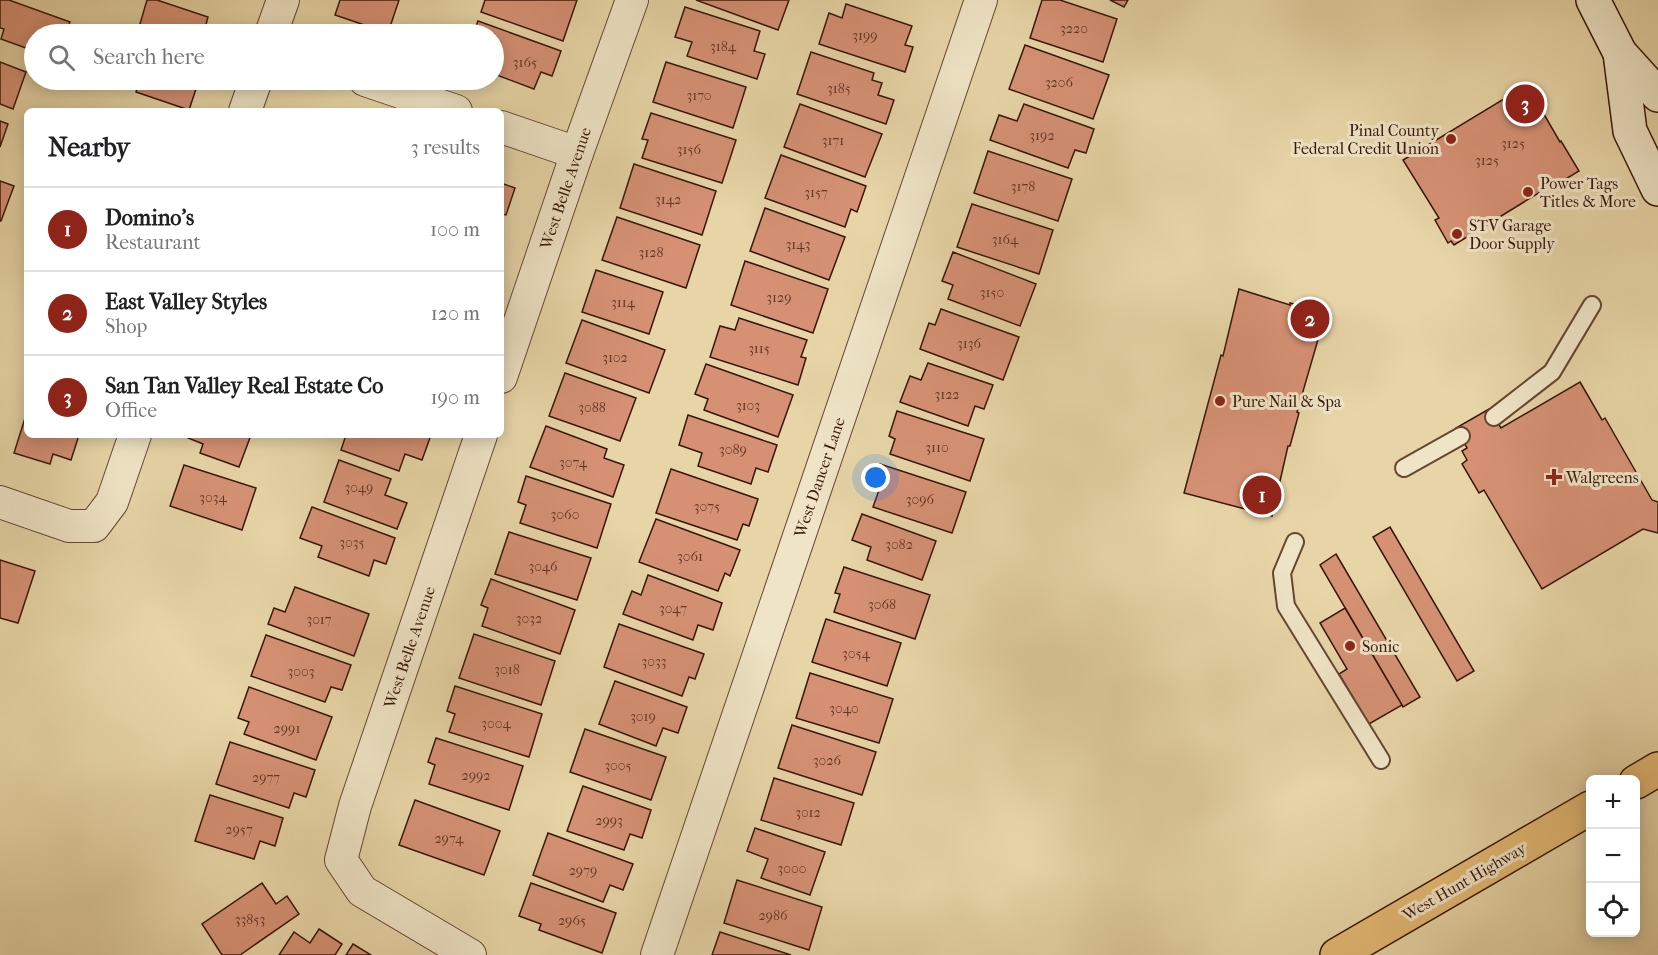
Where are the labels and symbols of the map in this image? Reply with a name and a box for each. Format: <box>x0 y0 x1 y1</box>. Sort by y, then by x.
house number: 3220 <box>1060 20 1088 37</box>
house number: 3199 <box>852 27 878 44</box>
house number: 3184 <box>710 38 737 55</box>
house number: 3165 <box>513 54 537 71</box>
house number: 3206 <box>1045 74 1074 91</box>
house number: 3185 <box>827 80 851 97</box>
pin: 3 <box>1506 82 1544 126</box>
house number: 3170 <box>686 87 712 104</box>
place label: Pinal County Federal Credit Union <box>1292 121 1440 158</box>
street label: West Belle Avenue <box>535 125 595 253</box>
house number: 3192 <box>1029 127 1055 144</box>
house number: 3171 <box>822 132 844 149</box>
marker: Pinal County Federal Credit Union <box>1444 132 1458 146</box>
house number: 3125 <box>1501 135 1525 152</box>
house number: 3156 <box>677 141 702 158</box>
house number: 3125 <box>1475 152 1499 169</box>
place label: Power Tags Titles & More <box>1540 174 1636 211</box>
house number: 3178 <box>1011 178 1035 195</box>
house number: 3157 <box>804 184 828 201</box>
marker: Power Tags Titles & More <box>1521 185 1535 199</box>
house number: 3142 <box>655 191 681 208</box>
place label: STV Garage Door Supply <box>1469 216 1555 253</box>
marker: STV Garage Door Supply <box>1450 227 1464 241</box>
house number: 3164 <box>992 231 1019 248</box>
house number: 3143 <box>786 236 810 253</box>
house number: 3128 <box>639 244 663 261</box>
house number: 3150 <box>980 284 1004 301</box>
house number: 3129 <box>766 289 792 306</box>
house number: 3114 <box>611 294 636 311</box>
pin: 2 <box>1290 296 1330 342</box>
house number: 3136 <box>957 335 981 352</box>
house number: 3115 <box>748 340 770 357</box>
house number: 3102 <box>602 349 628 366</box>
house number: 3122 <box>934 386 960 403</box>
place label: Pure Nail & Spa <box>1232 392 1342 411</box>
marker: Pure Nail & Spa <box>1213 394 1227 408</box>
house number: 3103 <box>736 397 760 414</box>
house number: 3088 <box>578 399 606 416</box>
street label: West Dancer Lane <box>790 414 849 541</box>
house number: 3110 <box>925 439 949 456</box>
house number: 3089 <box>719 441 747 458</box>
house number: 3074 <box>559 454 588 471</box>
your location <box>861 463 890 492</box>
place label: Walgreens <box>1565 468 1639 487</box>
marker: Walgreens <box>1547 470 1561 484</box>
pin: 1 <box>1242 472 1282 518</box>
house number: 3049 <box>345 479 373 496</box>
house number: 3034 <box>199 489 227 506</box>
house number: 3096 <box>906 491 935 508</box>
house number: 3075 <box>694 498 720 515</box>
house number: 3060 <box>551 506 579 523</box>
house number: 3035 <box>339 534 365 551</box>
house number: 3082 <box>885 536 913 553</box>
house number: 3061 <box>677 548 703 565</box>
house number: 3046 <box>528 558 558 575</box>
street label: West Belle Avenue <box>379 584 439 712</box>
house number: 3068 <box>868 596 896 613</box>
house number: 3047 <box>659 600 687 617</box>
house number: 3032 <box>516 610 542 627</box>
house number: 3017 <box>306 611 332 628</box>
place label: Sonic <box>1362 637 1399 656</box>
marker: Sonic <box>1343 639 1357 653</box>
house number: 3054 <box>842 645 871 662</box>
house number: 3033 <box>642 653 666 670</box>
house number: 3018 <box>494 661 520 678</box>
house number: 3003 <box>288 663 314 680</box>
house number: 3040 <box>829 700 859 717</box>
house number: 3019 <box>630 708 656 725</box>
house number: 3004 <box>481 715 511 732</box>
house number: 2991 <box>274 720 300 737</box>
house number: 3026 <box>813 752 842 769</box>
house number: 3005 <box>604 757 632 774</box>
house number: 2992 <box>461 767 491 784</box>
house number: 2977 <box>252 769 280 786</box>
house number: 3012 <box>795 804 821 821</box>
house number: 2993 <box>595 812 623 829</box>
house number: 2957 <box>225 821 253 838</box>
house number: 2974 <box>434 830 464 847</box>
street label: West Hunt Highway <box>1398 838 1530 925</box>
house number: 3000 <box>778 860 806 877</box>
house number: 2979 <box>569 862 597 879</box>
house number: 2986 <box>758 907 788 924</box>
house number: 33853 <box>235 911 265 928</box>
house number: 2965 <box>558 912 586 929</box>

